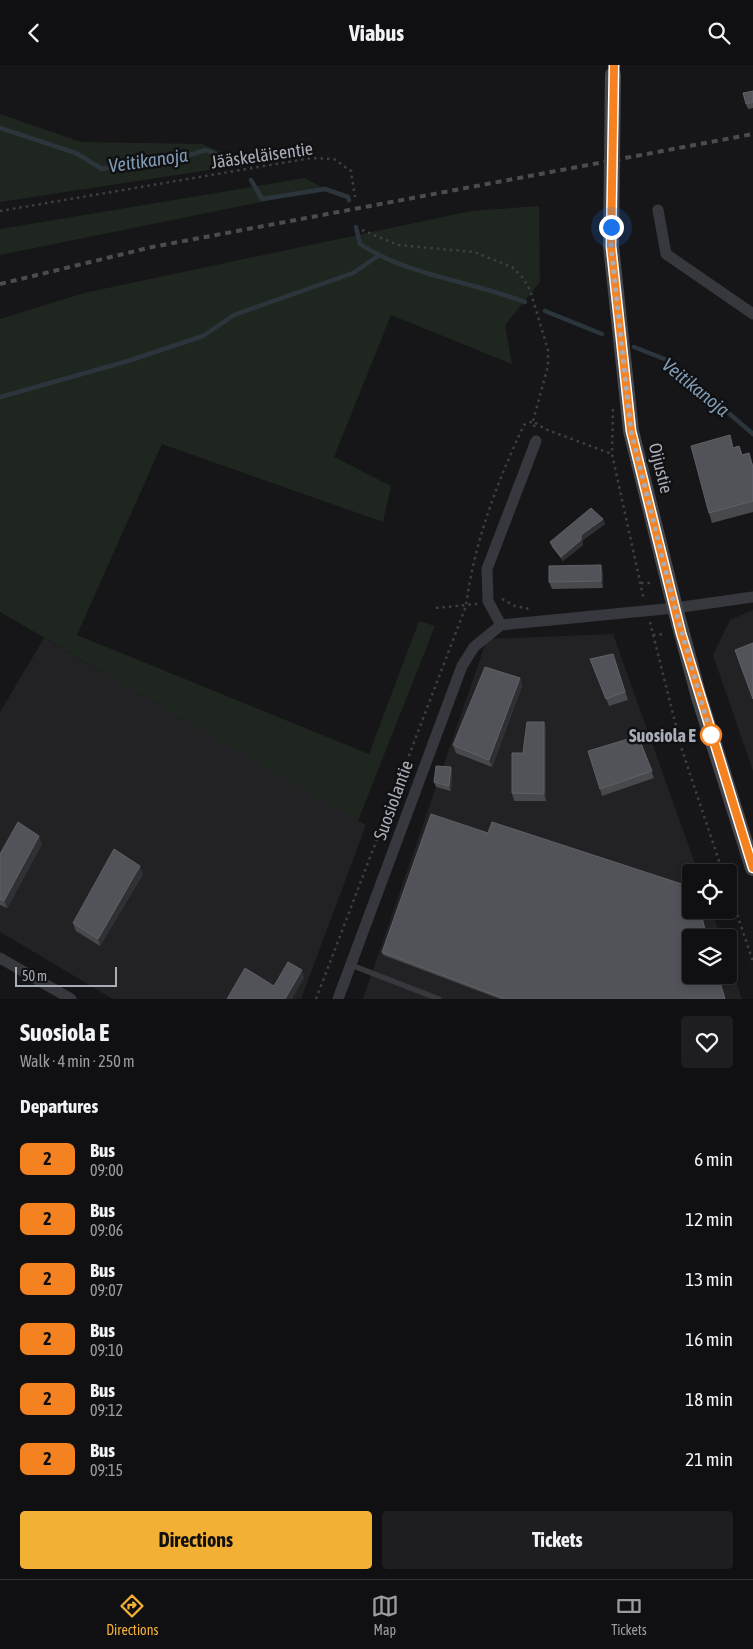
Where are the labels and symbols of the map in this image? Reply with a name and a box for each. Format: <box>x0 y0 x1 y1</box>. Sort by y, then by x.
street label: Jääskeläisentie <box>210 137 314 173</box>
water label: Veitikanoja <box>107 144 189 176</box>
your location <box>599 215 624 240</box>
water label: Veitikanoja <box>658 353 734 421</box>
street label: Oijustie <box>645 441 677 495</box>
marker: Suosiola E <box>700 724 722 746</box>
place label: Suosiola E <box>629 725 696 746</box>
street label: Suosiolantie <box>369 757 417 843</box>
scale bar <box>15 964 118 987</box>

